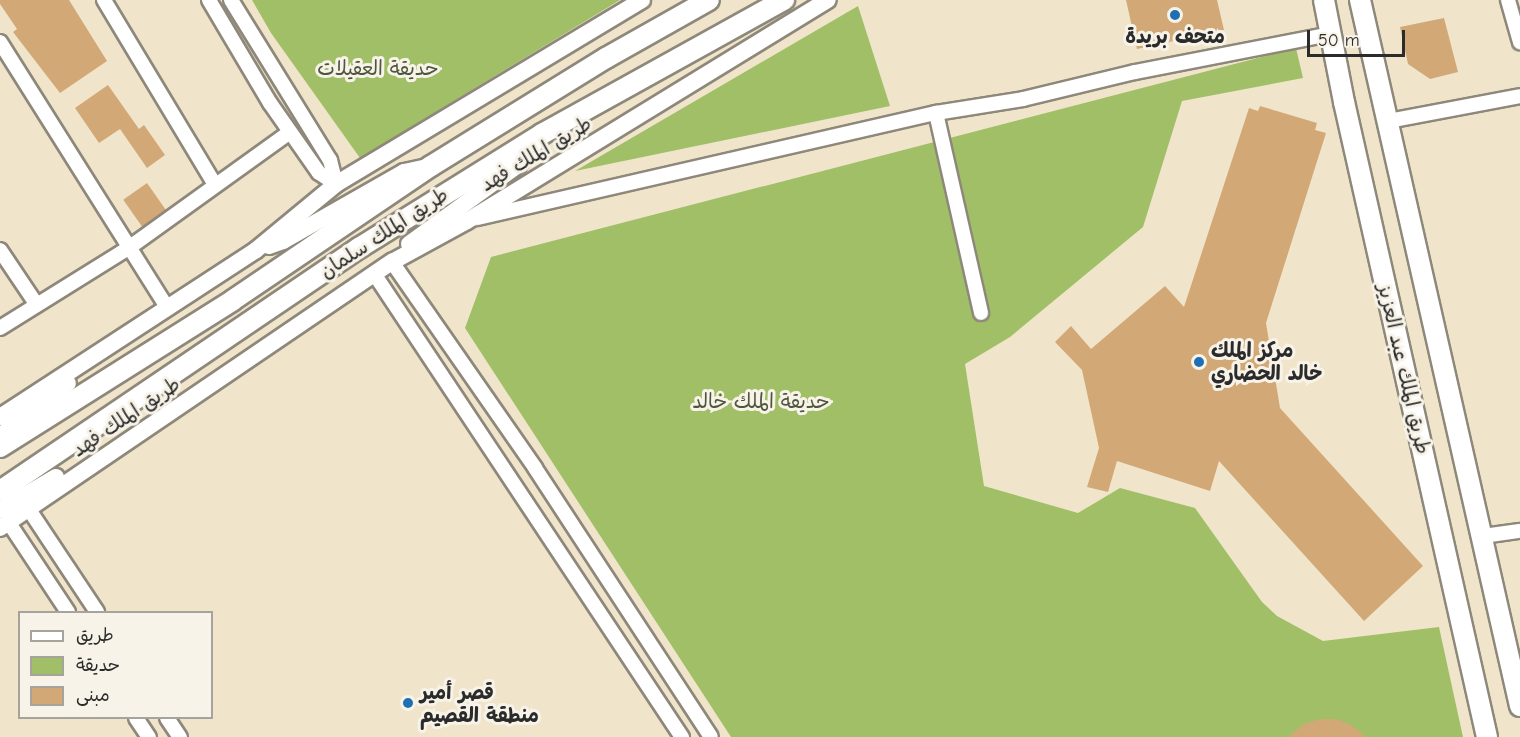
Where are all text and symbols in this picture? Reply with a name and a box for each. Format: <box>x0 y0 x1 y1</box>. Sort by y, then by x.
marker: متحف بريدة <box>1168 8 1182 22</box>
scale bar <box>1310 18 1408 56</box>
place label: متحف بريدة <box>1125 24 1225 48</box>
text: 50 m <box>1318 30 1360 51</box>
park label: حديقة العقيلات <box>317 56 439 80</box>
street label: طريق الملك فهد <box>476 111 596 197</box>
street label: طريق الملك سلمان <box>315 183 453 283</box>
street label: طريق الملك عبد العزيز <box>1373 282 1435 456</box>
place label: مركز الملك خالد الحضاري <box>1211 338 1322 385</box>
marker: مركز الملك خالد الحضاري <box>1192 355 1206 369</box>
street label: طريق الملك فهد <box>67 372 185 462</box>
park label: حديقة الملك خالد <box>692 389 830 413</box>
legend <box>18 611 213 719</box>
text: طريق <box>76 625 114 646</box>
text: حديقة <box>76 655 120 676</box>
place label: قصر أمير منطقة القصيم <box>420 680 539 727</box>
text: مبنى <box>76 685 110 706</box>
marker: قصر أمير منطقة القصيم <box>401 696 415 710</box>

